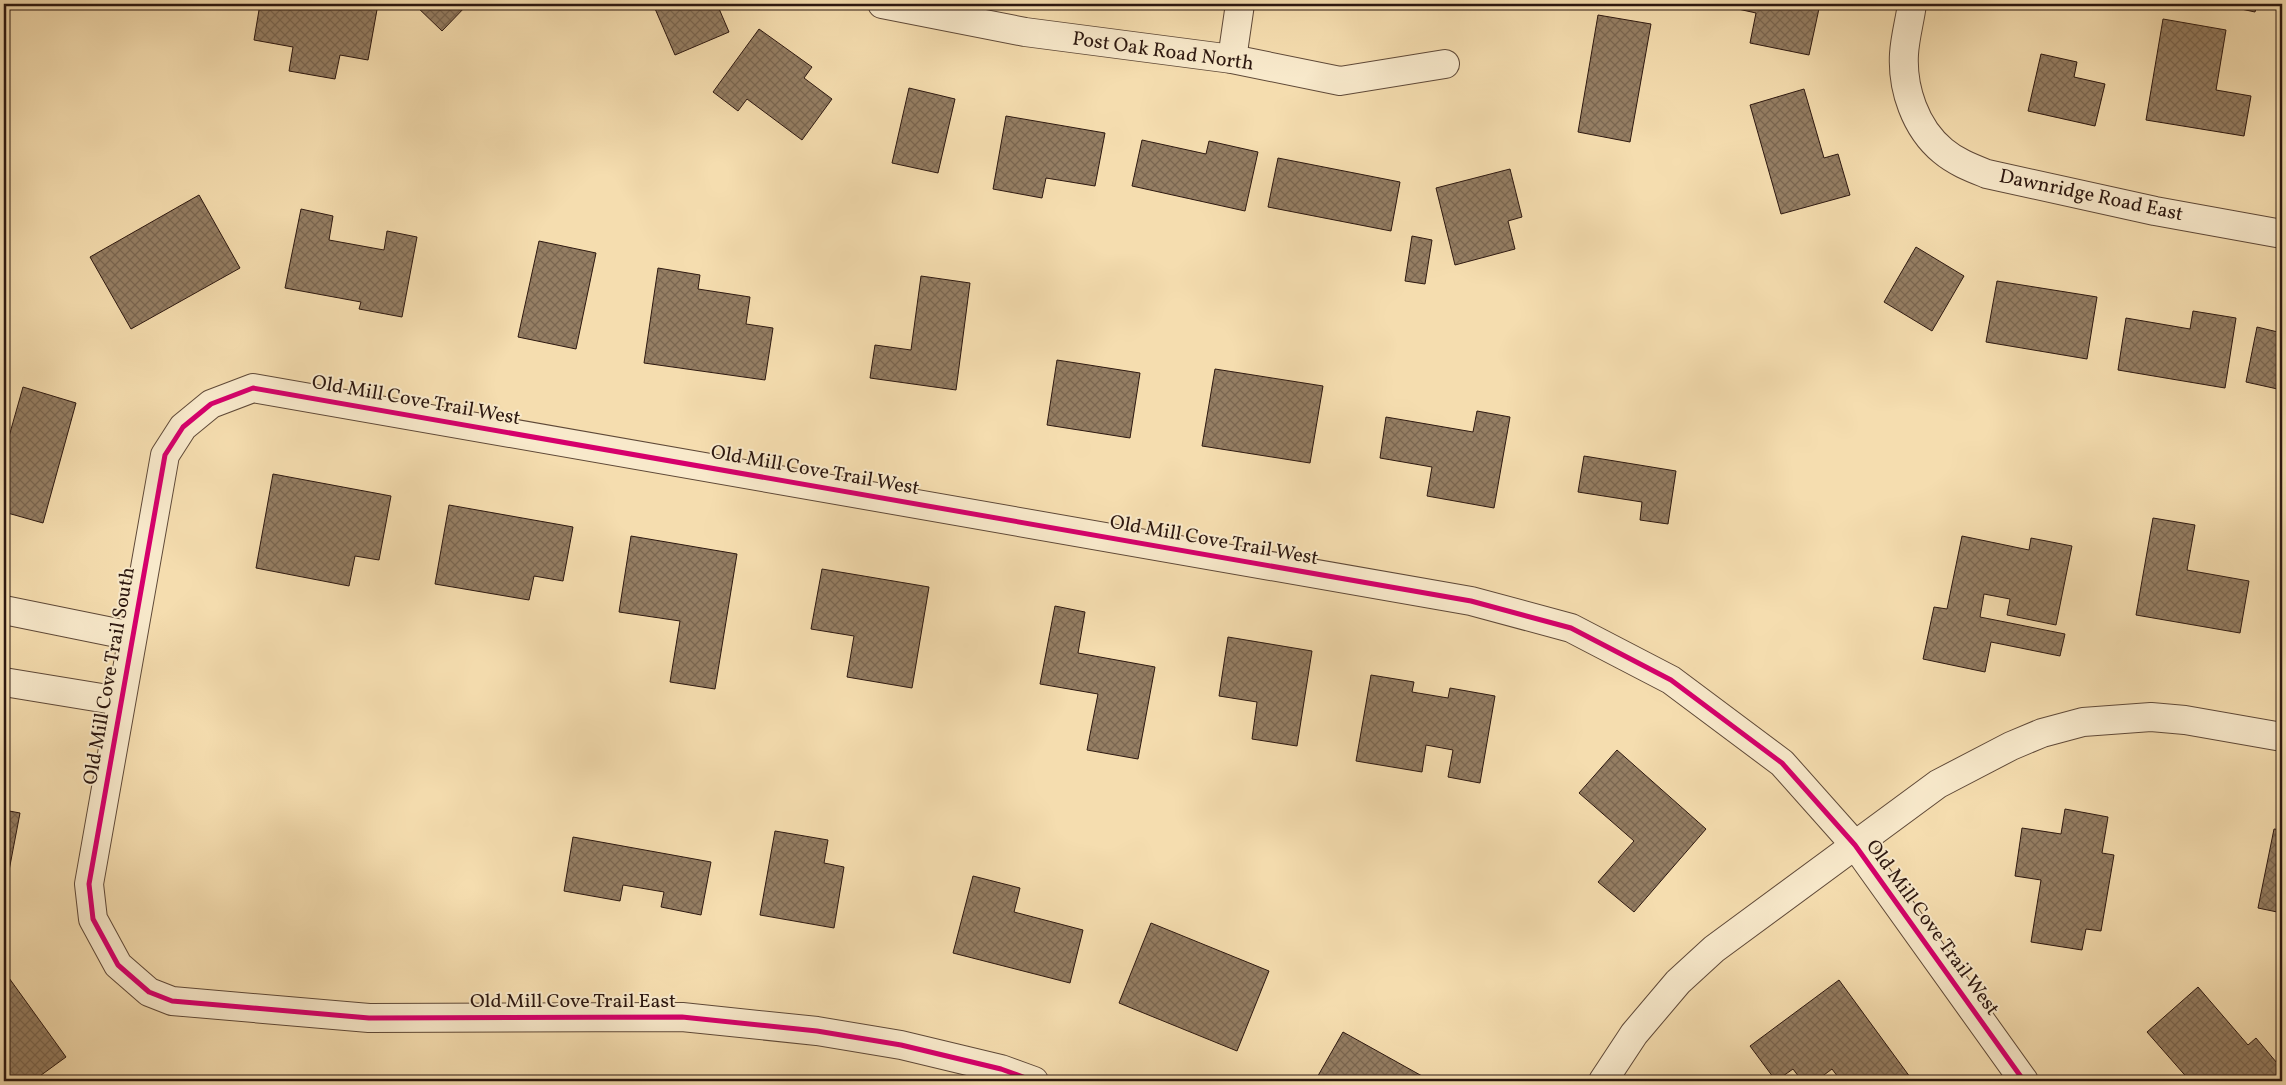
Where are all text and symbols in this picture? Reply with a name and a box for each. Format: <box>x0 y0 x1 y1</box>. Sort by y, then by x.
street label: Post Oak Road North <box>1070 25 1256 79</box>
street label: Dawnridge Road East <box>1996 163 2186 229</box>
street label: Old Mill Cove Trail West <box>309 369 523 433</box>
street label: Old Mill Cove Trail West <box>708 439 922 503</box>
street label: Old Mill Cove Trail West <box>1107 509 1321 573</box>
street label: Old Mill Cove Trail South <box>77 565 143 787</box>
street label: Old Mill Cove Trail West <box>1859 834 2005 1022</box>
street label: Old Mill Cove Trail East <box>470 988 676 1016</box>

